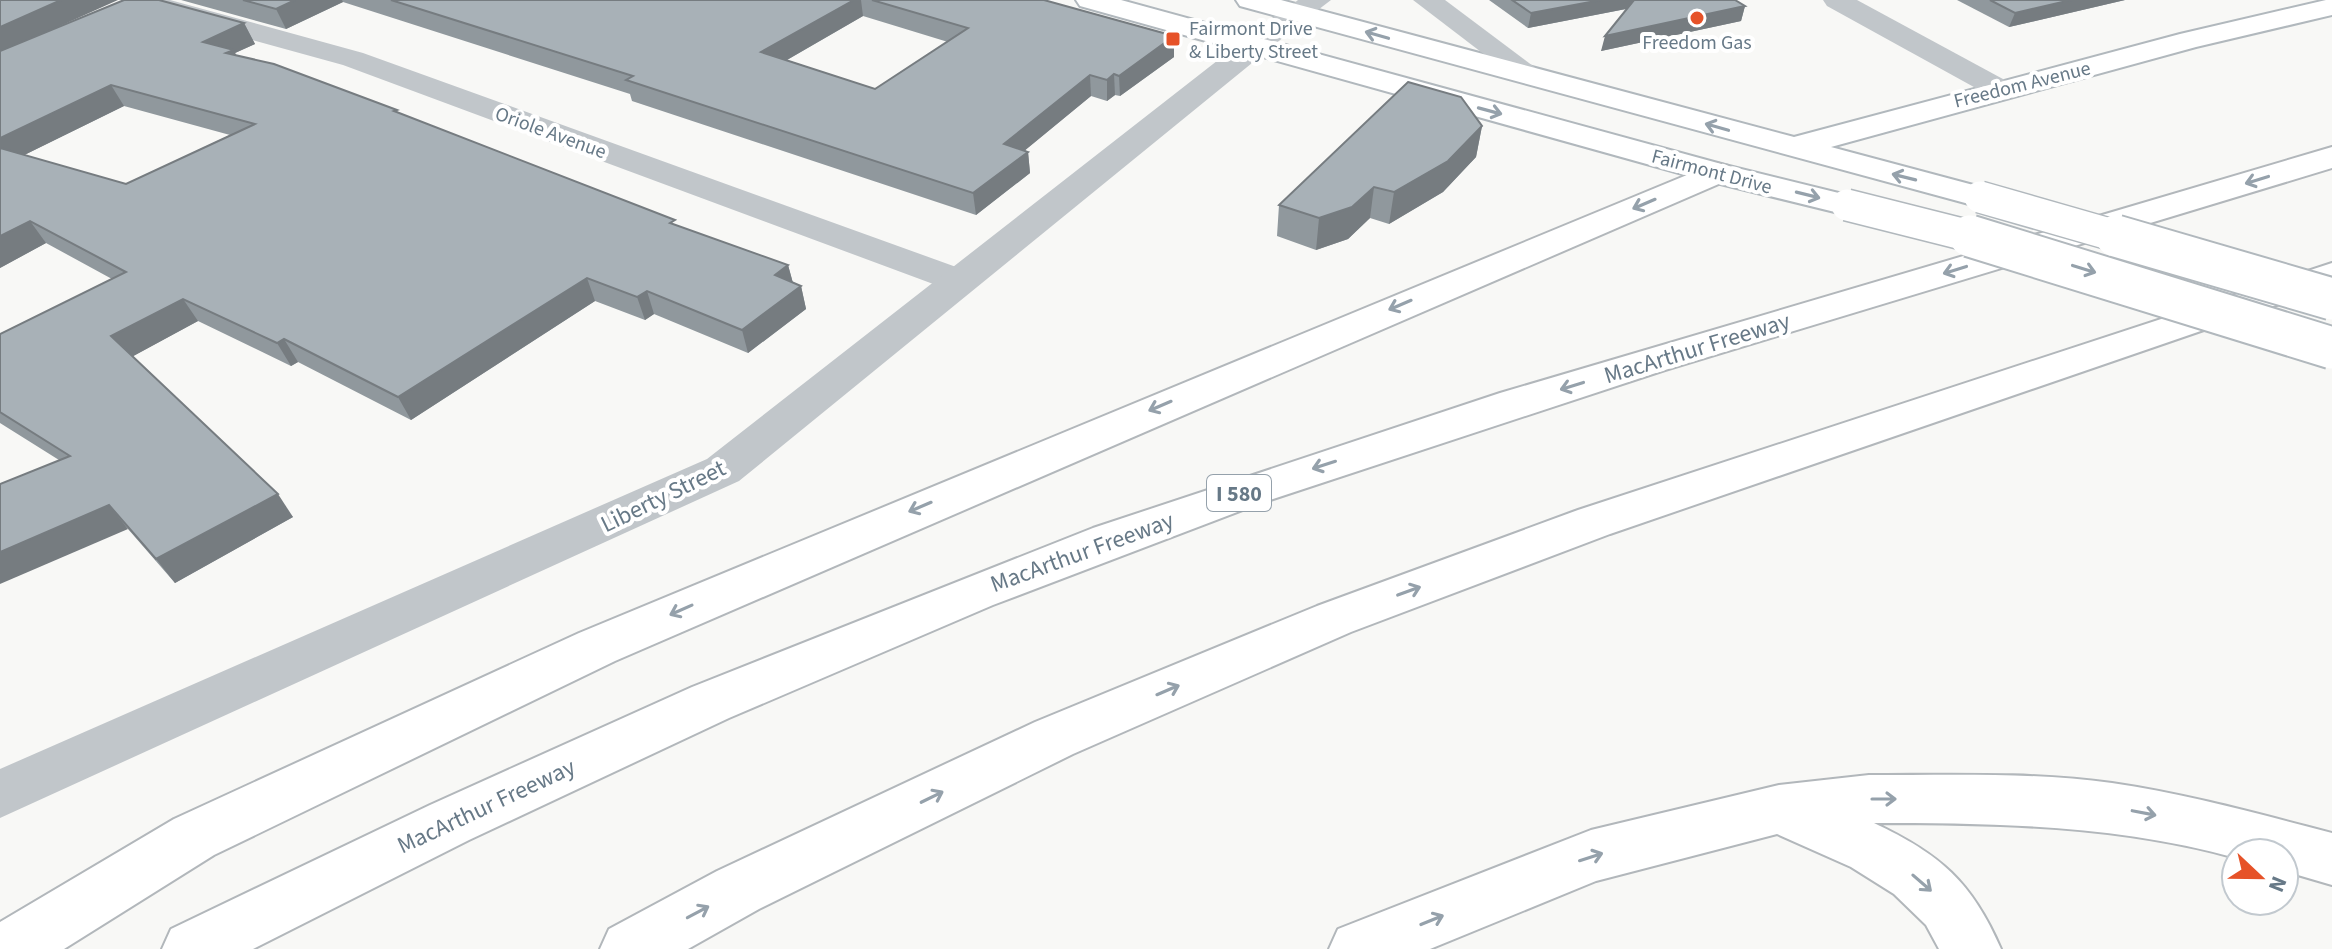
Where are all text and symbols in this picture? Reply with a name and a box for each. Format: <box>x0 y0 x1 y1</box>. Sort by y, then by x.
marker: Freedom Gas <box>1688 9 1706 27</box>
place label: Fairmont Drive & Liberty Street <box>1189 15 1318 66</box>
one-way arrow <box>1364 27 1390 42</box>
place label: Freedom Gas <box>1642 29 1752 57</box>
marker: Fairmont Drive & Liberty Street <box>1164 30 1182 48</box>
street label: Freedom Avenue <box>1951 54 2094 116</box>
street label: Oriole Avenue <box>491 100 610 166</box>
one-way arrow <box>1476 104 1502 119</box>
one-way arrow <box>1704 118 1730 133</box>
street label: Fairmont Drive <box>1648 142 1775 202</box>
one-way arrow <box>1892 168 1918 183</box>
one-way arrow <box>2245 173 2271 188</box>
one-way arrow <box>1795 189 1821 204</box>
one-way arrow <box>1632 197 1657 212</box>
one-way arrow <box>2070 262 2096 277</box>
one-way arrow <box>1942 263 1968 278</box>
one-way arrow <box>1388 299 1412 314</box>
street label: MacArthur Freeway <box>1600 304 1795 393</box>
one-way arrow <box>1559 379 1585 394</box>
one-way arrow <box>1148 400 1173 415</box>
street label: Liberty Street <box>595 451 732 542</box>
one-way arrow <box>1312 459 1337 474</box>
road number: I 580 <box>1207 475 1271 511</box>
one-way arrow <box>908 501 933 516</box>
street label: MacArthur Freeway <box>986 503 1179 602</box>
one-way arrow <box>1396 583 1421 597</box>
one-way arrow <box>670 603 694 618</box>
one-way arrow <box>1155 681 1180 696</box>
street label: MacArthur Freeway <box>391 750 581 863</box>
one-way arrow <box>919 789 943 804</box>
one-way arrow <box>1870 791 1897 807</box>
one-way arrow <box>2130 806 2156 821</box>
north arrow <box>2220 837 2300 917</box>
one-way arrow <box>1578 849 1603 864</box>
text: N <box>2260 871 2295 897</box>
one-way arrow <box>1911 874 1932 892</box>
one-way arrow <box>686 904 709 920</box>
one-way arrow <box>1419 912 1444 926</box>

